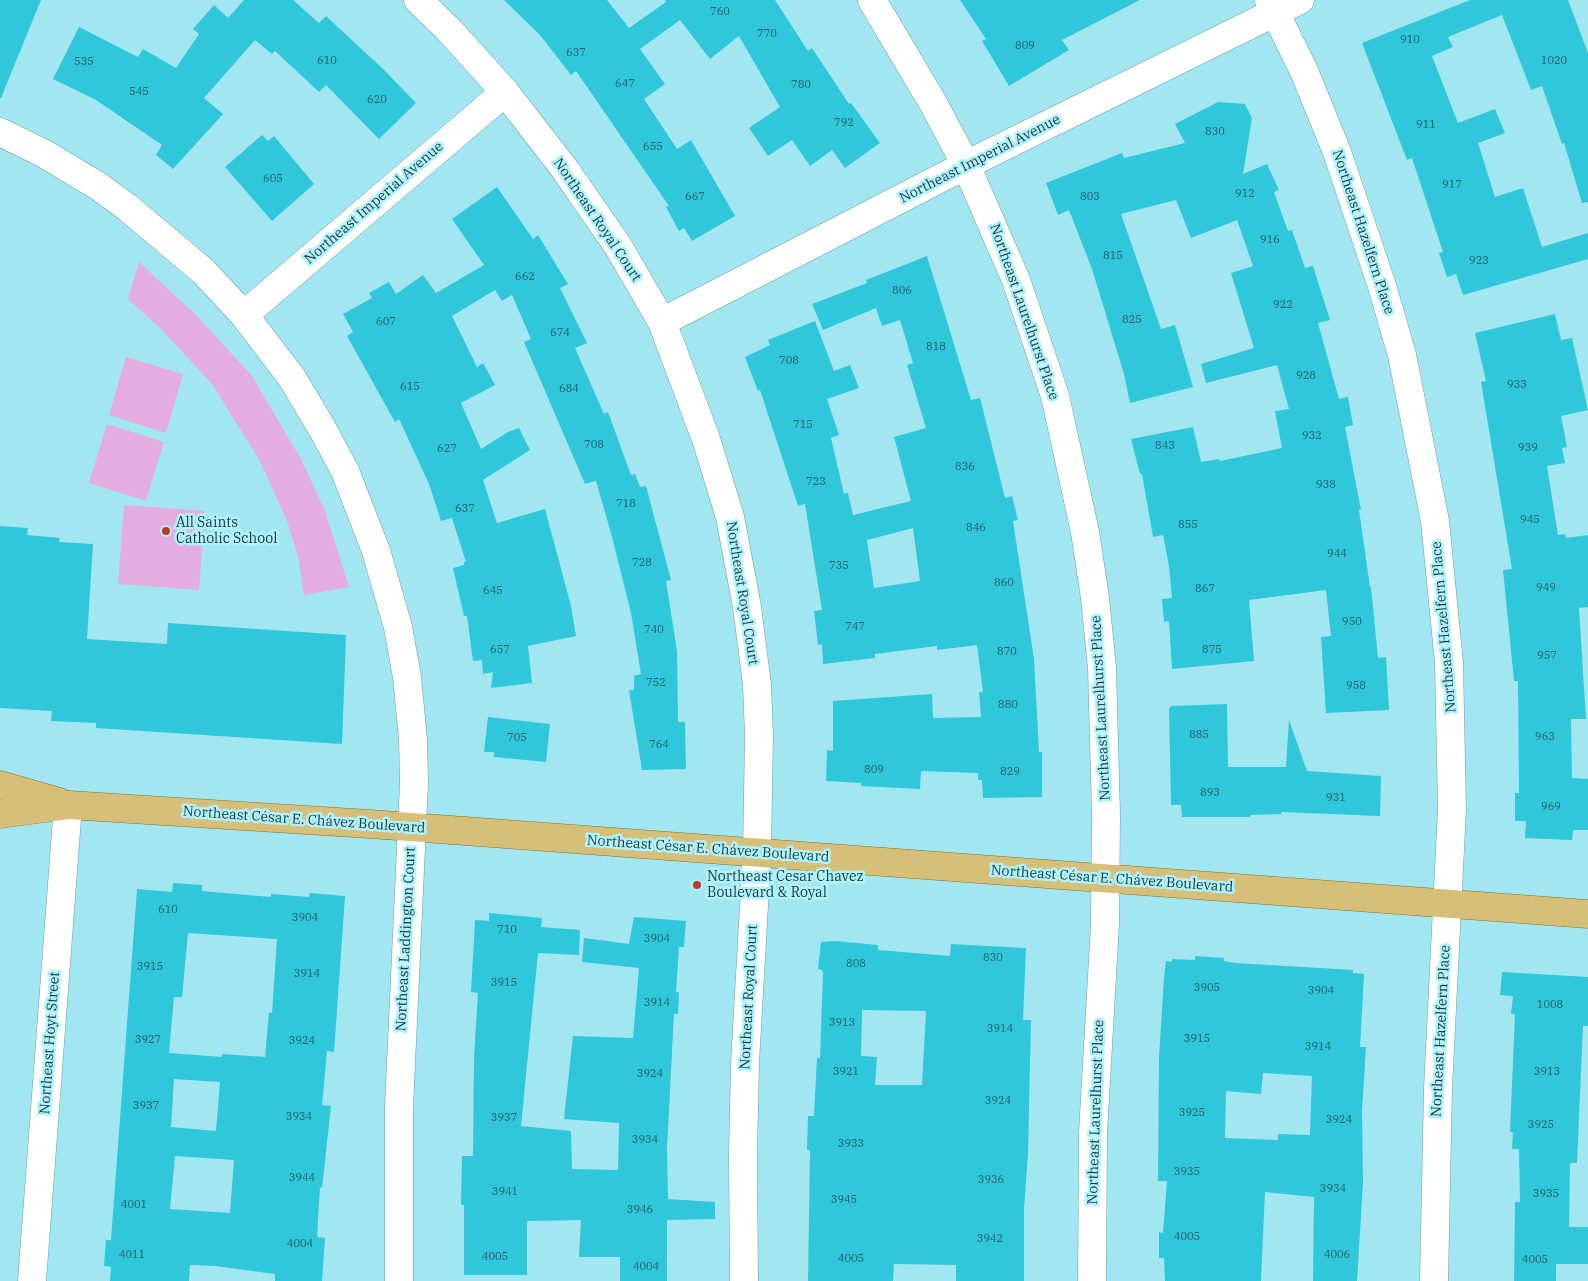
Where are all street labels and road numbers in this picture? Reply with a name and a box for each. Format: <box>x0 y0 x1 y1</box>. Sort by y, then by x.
street label: Northeast Imperial Avenue <box>897 111 1063 207</box>
street label: Northeast Imperial Avenue <box>301 138 447 268</box>
street label: Northeast Hazelfern Place <box>1328 148 1398 316</box>
street label: Northeast Royal Court <box>549 155 645 285</box>
street label: Northeast Laurelhurst Place <box>986 222 1062 402</box>
street label: Northeast Royal Court <box>722 520 762 666</box>
street label: Northeast Hazelfern Place <box>1428 541 1460 713</box>
street label: Northeast Laurelhurst Place <box>1088 615 1114 801</box>
street label: Northeast César E. Chávez Boulevard <box>182 803 426 837</box>
street label: Northeast César E. Chávez Boulevard <box>586 832 830 866</box>
street label: Northeast Laddington Court <box>393 846 419 1032</box>
street label: Northeast César E. Chávez Boulevard <box>990 862 1234 896</box>
street label: Northeast Royal Court <box>737 924 761 1070</box>
street label: Northeast Hazelfern Place <box>1428 945 1454 1117</box>
street label: Northeast Hoyt Street <box>37 971 63 1115</box>
street label: Northeast Laurelhurst Place <box>1084 1019 1108 1205</box>

